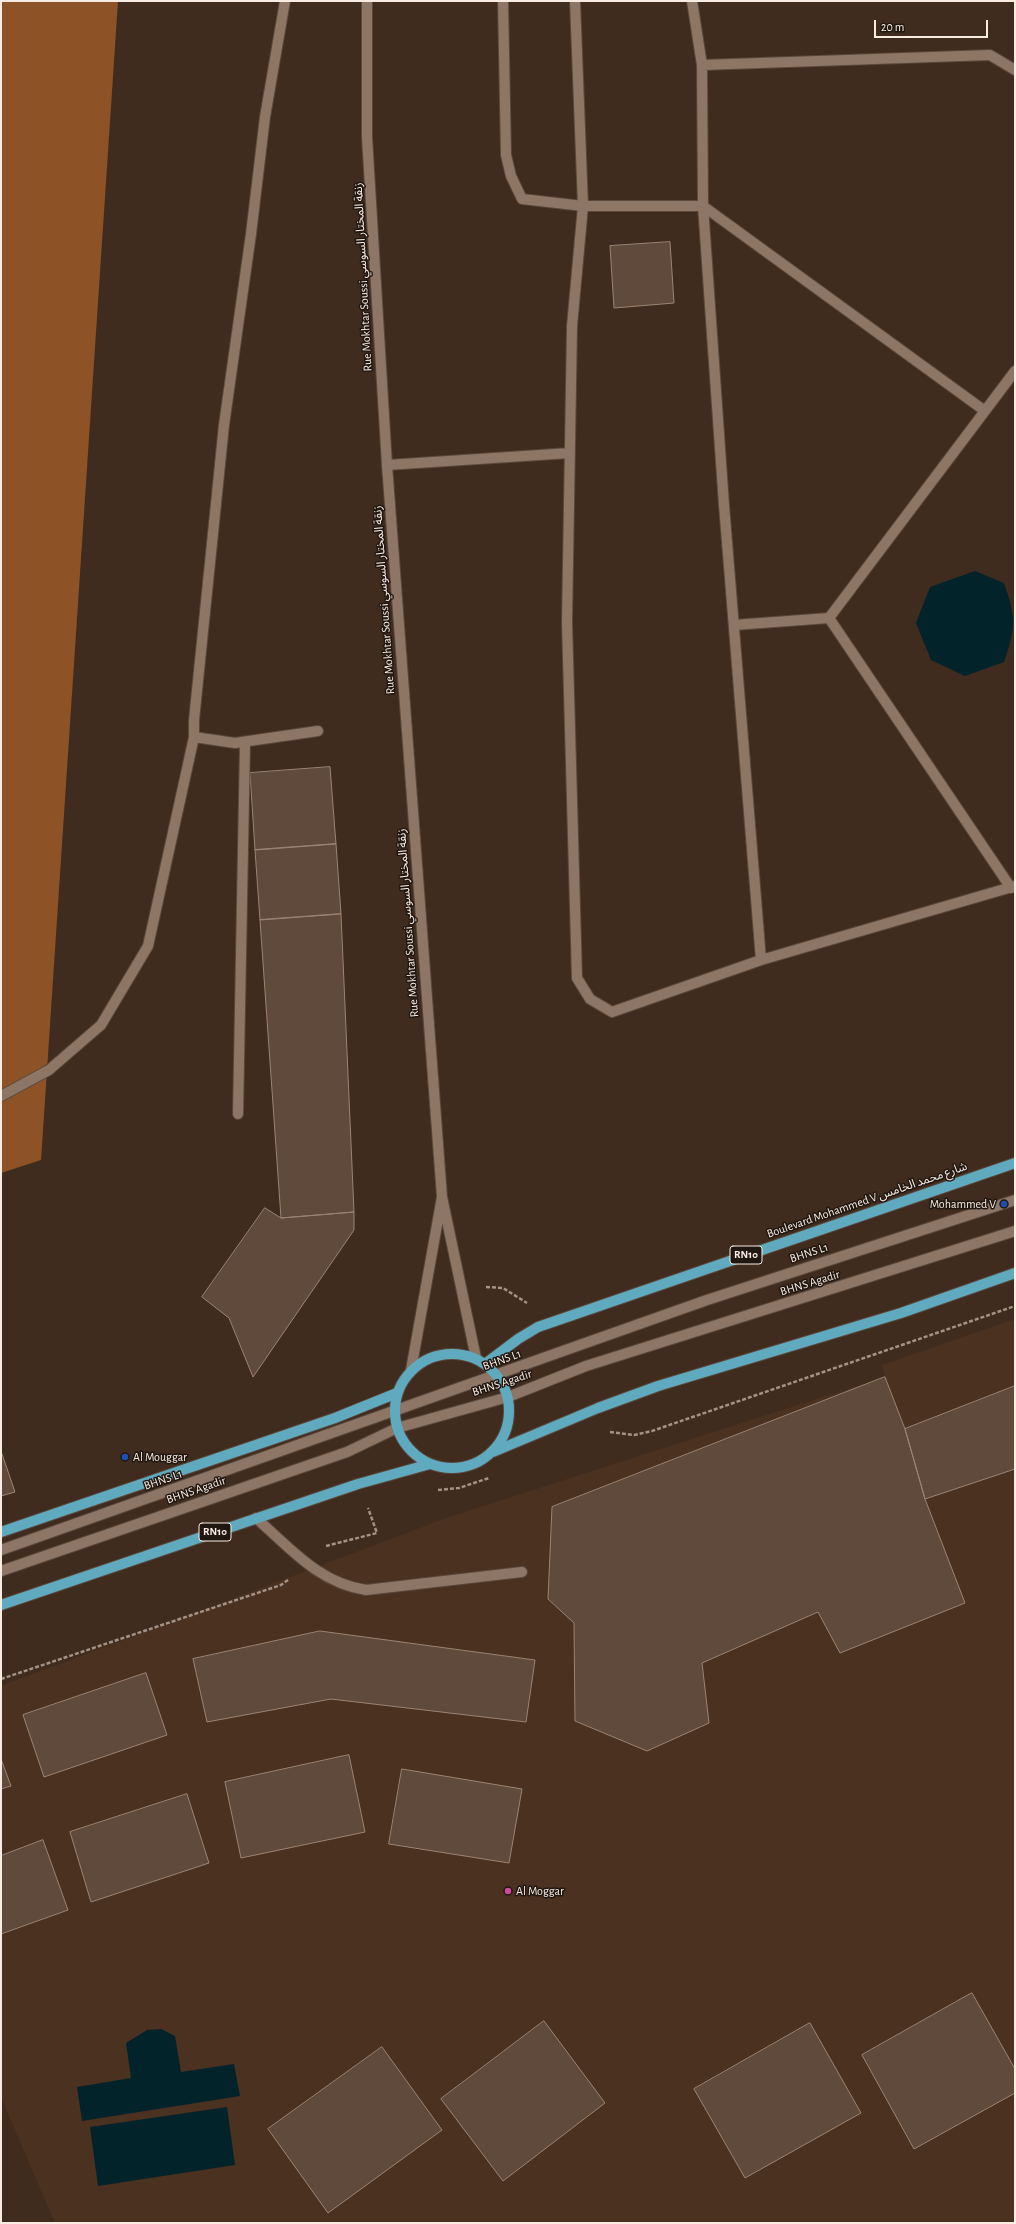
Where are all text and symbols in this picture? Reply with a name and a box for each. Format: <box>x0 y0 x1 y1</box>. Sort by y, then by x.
scale bar <box>876 12 990 38</box>
text: 20 m <box>881 21 904 33</box>
street label: Rue Mokhtar Soussi زنقة المختار السوسي <box>351 182 375 372</box>
street label: Rue Mokhtar Soussi زنقة المختار السوسي <box>370 505 398 695</box>
street label: Rue Mokhtar Soussi زنقة المختار السوسي <box>394 828 422 1018</box>
street label: Boulevard Mohammed V شارع محمد الخامس <box>765 1159 969 1241</box>
place label: Mohammed V <box>930 1197 996 1211</box>
marker: Mohammed V <box>999 1199 1009 1209</box>
street label: BHNS L1 <box>788 1240 830 1266</box>
road number: RN10 <box>730 1246 762 1264</box>
street label: BHNS Agadir <box>778 1267 842 1299</box>
street label: BHNS L1 <box>481 1346 523 1374</box>
street label: BHNS Agadir <box>470 1367 534 1399</box>
place label: Al Mouggar <box>133 1450 187 1464</box>
marker: Al Mouggar <box>120 1452 130 1462</box>
street label: BHNS L1 <box>142 1467 184 1493</box>
street label: BHNS Agadir <box>165 1473 227 1507</box>
road number: RN10 <box>199 1523 231 1541</box>
place label: Al Moggar <box>516 1884 564 1898</box>
marker: Al Moggar <box>503 1886 513 1896</box>

